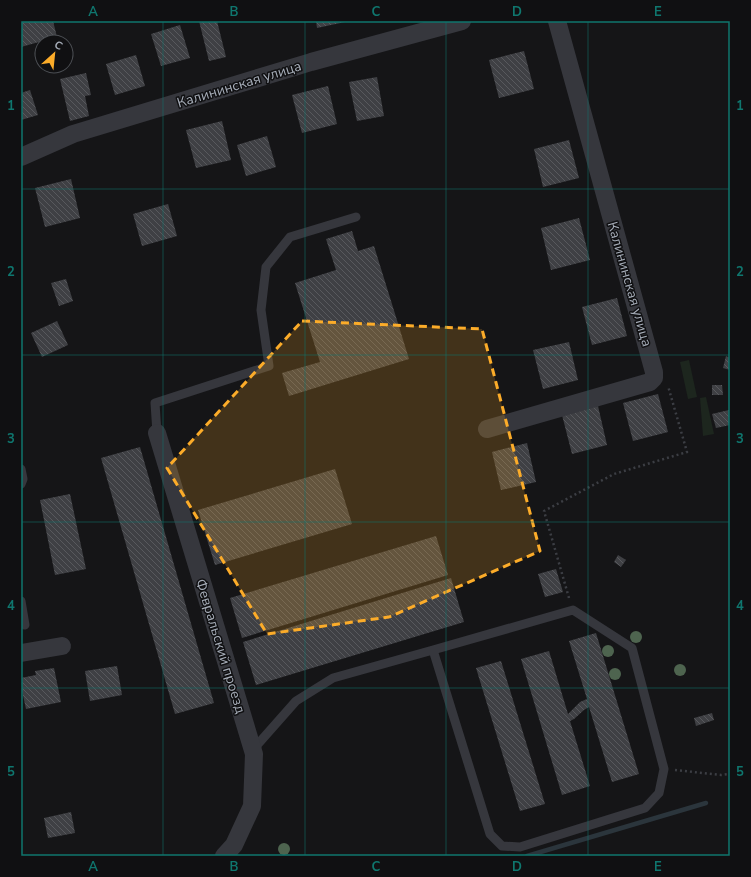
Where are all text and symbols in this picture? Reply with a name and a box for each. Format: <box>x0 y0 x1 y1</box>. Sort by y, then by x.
text: A <box>88 3 98 21</box>
text: B <box>230 3 239 21</box>
text: C <box>372 3 381 21</box>
text: D <box>512 3 522 21</box>
text: E <box>654 3 662 21</box>
north arrow <box>34 34 74 74</box>
text: С <box>52 37 66 54</box>
street label: Калининская улица <box>175 57 304 112</box>
text: 1 <box>7 97 15 115</box>
text: 1 <box>736 97 744 115</box>
street label: Калининская улица <box>603 219 656 349</box>
text: 2 <box>7 263 15 281</box>
text: 2 <box>736 263 744 281</box>
text: 3 <box>7 430 15 448</box>
text: 3 <box>736 430 744 448</box>
street label: Февральский проезд <box>191 577 250 716</box>
text: 4 <box>7 597 15 615</box>
text: 4 <box>736 597 744 615</box>
text: 5 <box>7 763 15 781</box>
text: 5 <box>736 763 744 781</box>
text: A <box>88 858 98 876</box>
text: B <box>230 858 239 876</box>
text: C <box>372 858 381 876</box>
text: D <box>512 858 522 876</box>
text: E <box>654 858 662 876</box>

